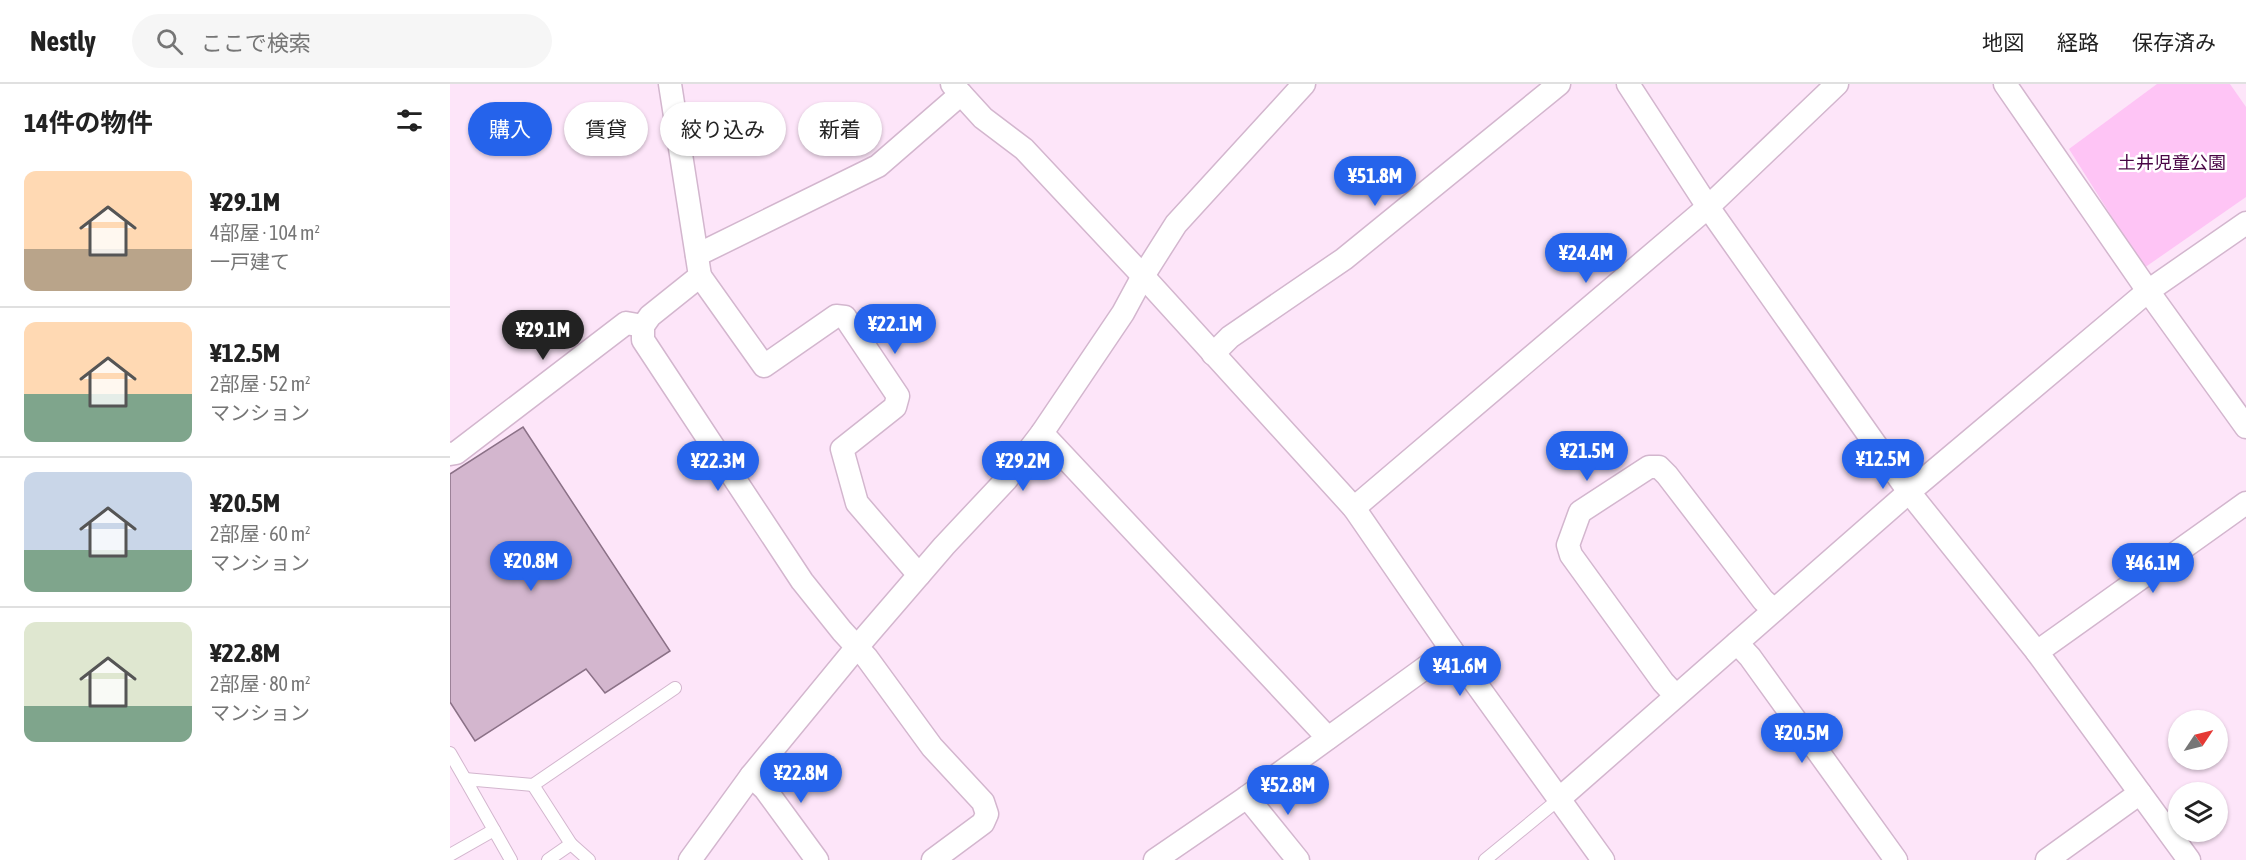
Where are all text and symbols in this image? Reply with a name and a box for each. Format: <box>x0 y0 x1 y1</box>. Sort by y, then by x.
search box <box>132 14 552 68</box>
text: Nestly <box>30 25 96 57</box>
icon: search <box>153 25 186 58</box>
text: ここで検索 <box>201 30 311 56</box>
text: 地図 <box>1982 30 2024 54</box>
text: 経路 <box>2057 30 2099 54</box>
text: 保存済み <box>2132 30 2216 54</box>
chip: 購入 <box>468 102 552 156</box>
chip: 賃貸 <box>564 102 648 156</box>
chip: 絞り込み <box>660 102 786 156</box>
chip: 新着 <box>798 102 882 156</box>
icon: filters <box>393 104 426 137</box>
text: 14件の物件 <box>24 108 152 138</box>
park label: 土井児童公園 <box>2118 152 2226 173</box>
pin: ¥51.8M <box>1326 156 1424 207</box>
text: ¥51.8M <box>1348 164 1402 187</box>
text: ¥29.1M <box>210 187 280 217</box>
icon: home <box>72 195 144 267</box>
text: 4部屋 · 104 m² <box>210 221 320 244</box>
pin: ¥24.4M <box>1537 233 1635 284</box>
text: ¥24.4M <box>1559 241 1613 264</box>
text: 一戸建て <box>210 250 290 273</box>
pin: ¥22.1M <box>846 304 944 355</box>
pin: ¥29.1M <box>494 310 592 361</box>
text: ¥22.1M <box>868 312 922 335</box>
text: ¥29.1M <box>516 318 570 341</box>
text: ¥12.5M <box>210 338 280 368</box>
icon: home <box>72 346 144 418</box>
text: 2部屋 · 52 m² <box>210 372 311 395</box>
text: マンション <box>210 401 310 424</box>
pin: ¥21.5M <box>1538 431 1636 482</box>
text: ¥21.5M <box>1560 439 1614 462</box>
pin: ¥12.5M <box>1834 439 1932 490</box>
pin: ¥22.3M <box>669 441 767 492</box>
pin: ¥29.2M <box>974 441 1072 492</box>
text: ¥12.5M <box>1856 447 1910 470</box>
text: ¥22.3M <box>691 449 745 472</box>
text: ¥29.2M <box>996 449 1050 472</box>
text: ¥20.5M <box>210 488 280 518</box>
icon: home <box>72 496 144 568</box>
text: 2部屋 · 60 m² <box>210 522 311 545</box>
pin: ¥20.8M <box>482 541 580 592</box>
pin: ¥46.1M <box>2104 543 2202 594</box>
text: ¥20.8M <box>504 549 558 572</box>
text: マンション <box>210 551 310 574</box>
text: ¥46.1M <box>2126 551 2180 574</box>
text: ¥22.8M <box>210 638 280 668</box>
icon: home <box>72 646 144 718</box>
pin: ¥41.6M <box>1411 646 1509 697</box>
text: ¥41.6M <box>1433 654 1487 677</box>
text: 2部屋 · 80 m² <box>210 672 311 695</box>
text: マンション <box>210 701 310 724</box>
north arrow <box>2168 710 2228 770</box>
map controls <box>2168 710 2228 842</box>
pin: ¥20.5M <box>1753 713 1851 764</box>
text: ¥20.5M <box>1775 721 1829 744</box>
pin: ¥22.8M <box>752 753 850 804</box>
text: ¥22.8M <box>774 761 828 784</box>
pin: ¥52.8M <box>1239 765 1337 816</box>
text: ¥52.8M <box>1261 773 1315 796</box>
button: layers <box>2168 782 2228 842</box>

